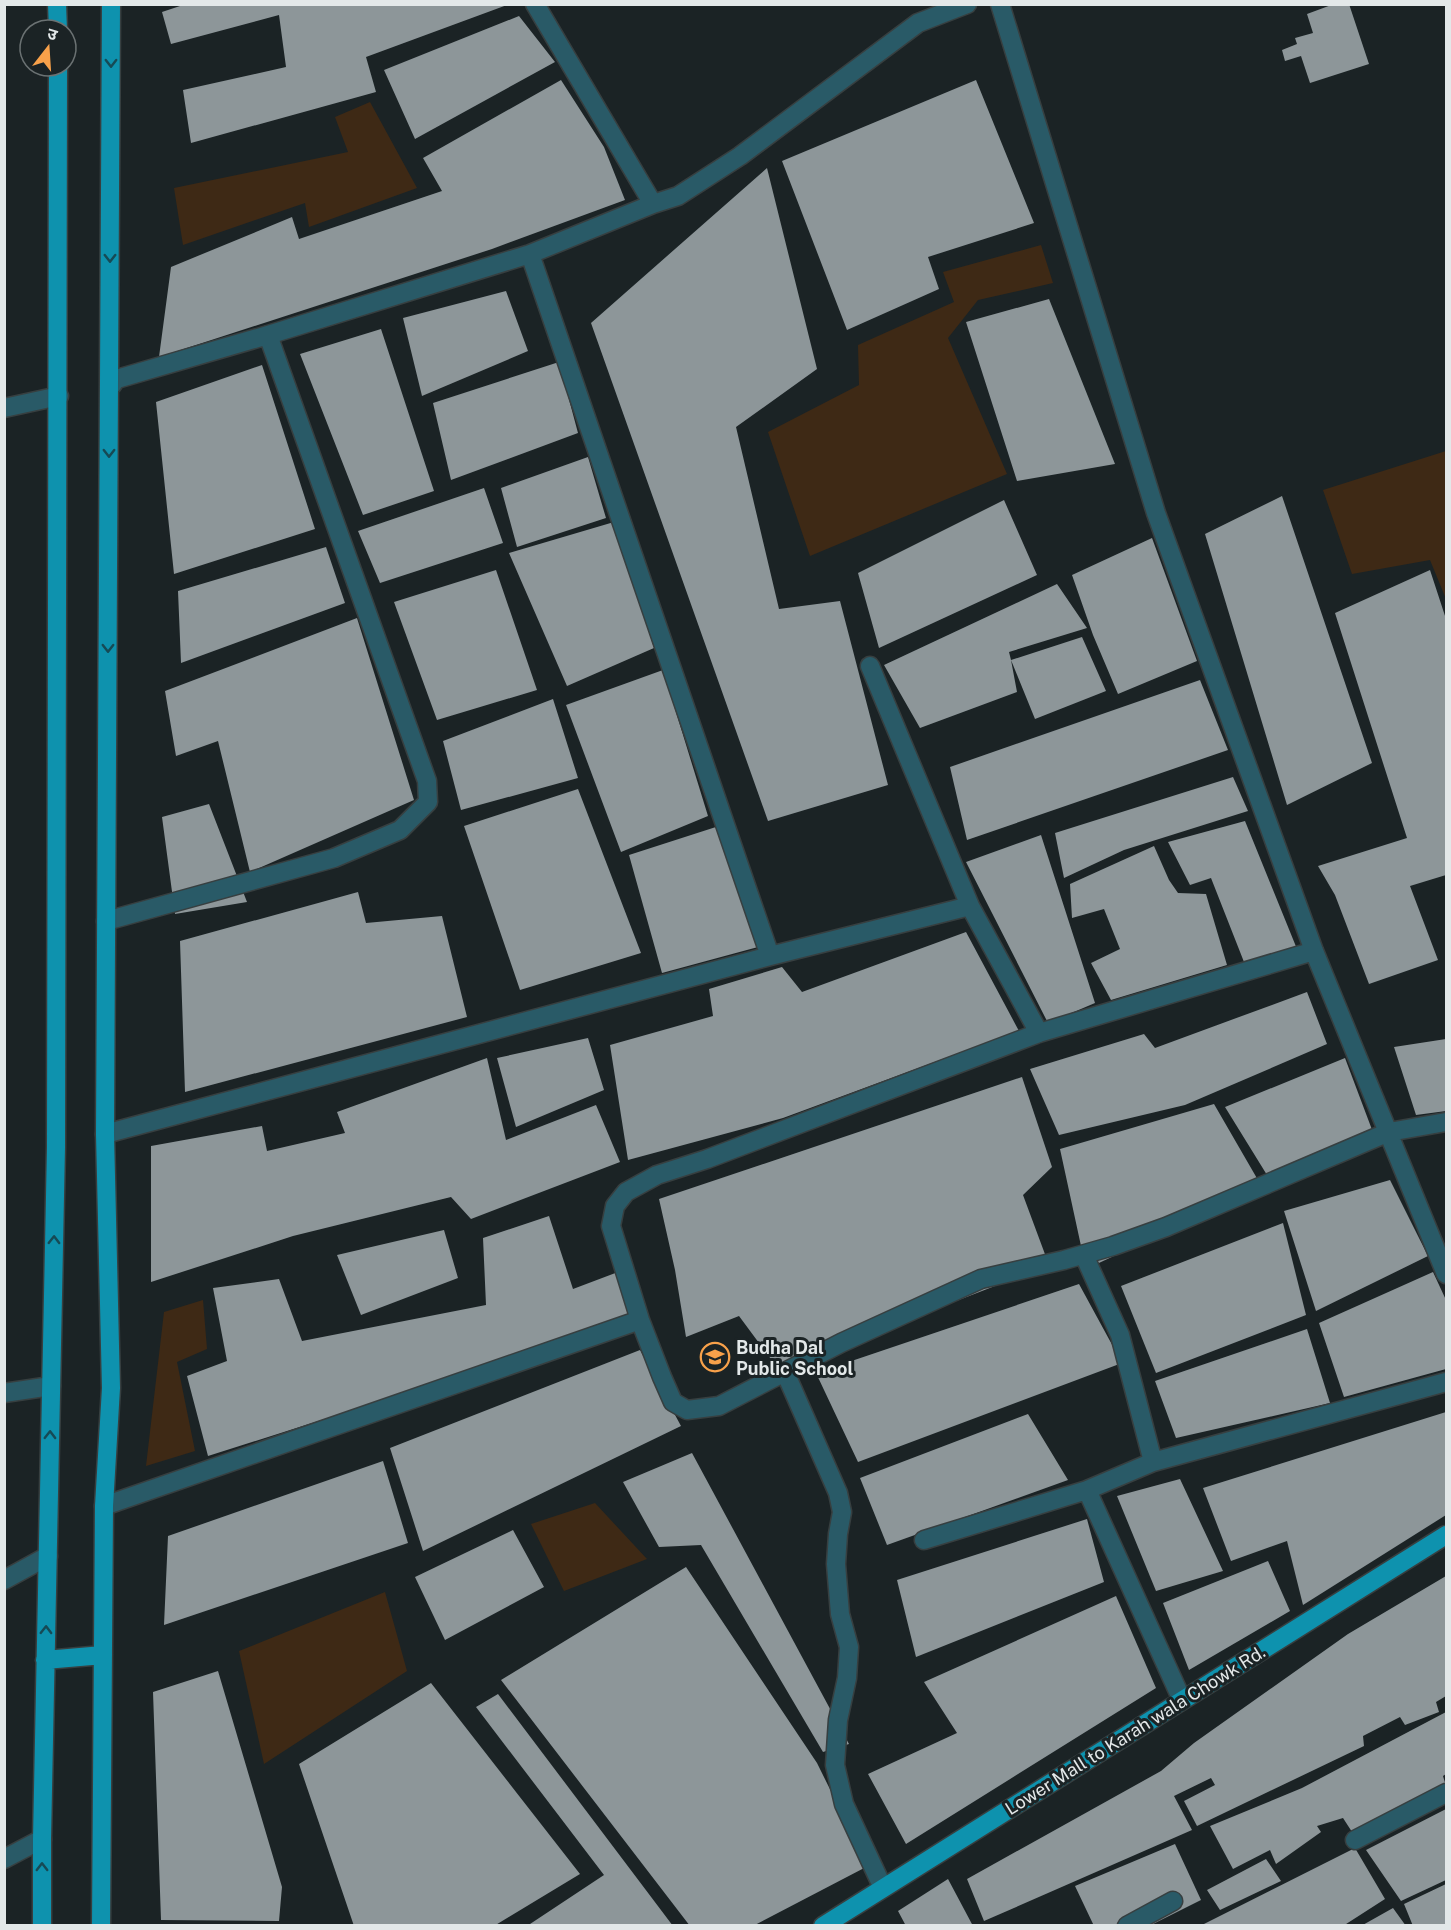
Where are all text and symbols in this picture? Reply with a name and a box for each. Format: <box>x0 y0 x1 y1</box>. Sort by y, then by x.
north arrow <box>18 18 78 78</box>
text: उ <box>45 24 60 45</box>
one-way arrow <box>105 58 117 67</box>
one-way arrow <box>104 253 116 262</box>
one-way arrow <box>103 448 115 457</box>
one-way arrow <box>102 643 114 652</box>
one-way arrow <box>48 1236 61 1245</box>
place label: Budha Dal Public School <box>736 1337 853 1379</box>
school or university icon: Budha Dal Public School <box>699 1341 731 1373</box>
one-way arrow <box>44 1431 57 1440</box>
one-way arrow <box>40 1626 52 1635</box>
street label: Lower Mall to Karah wala Chowk Rd. <box>1001 1641 1269 1819</box>
one-way arrow <box>36 1863 48 1872</box>

